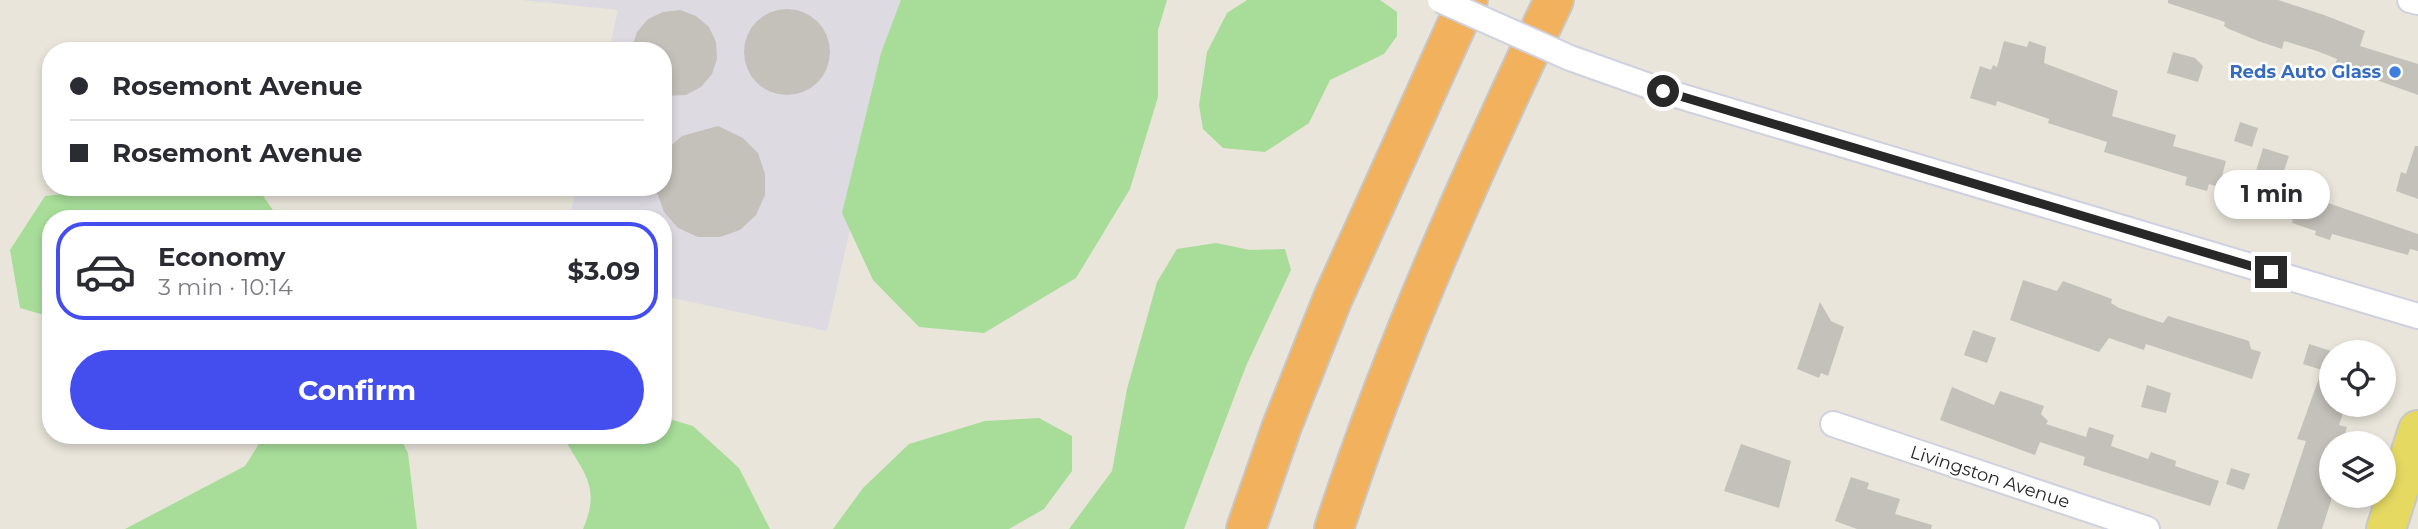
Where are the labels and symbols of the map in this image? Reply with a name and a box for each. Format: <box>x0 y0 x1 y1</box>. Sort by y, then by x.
place label: Reds Auto Glass <box>2229 61 2381 83</box>
marker: Reds Auto Glass <box>2387 64 2403 80</box>
route start <box>1647 75 1679 107</box>
callout: 1 min <box>2213 170 2329 219</box>
route end <box>2255 256 2287 288</box>
street label: Livingston Avenue <box>1907 441 2073 513</box>

